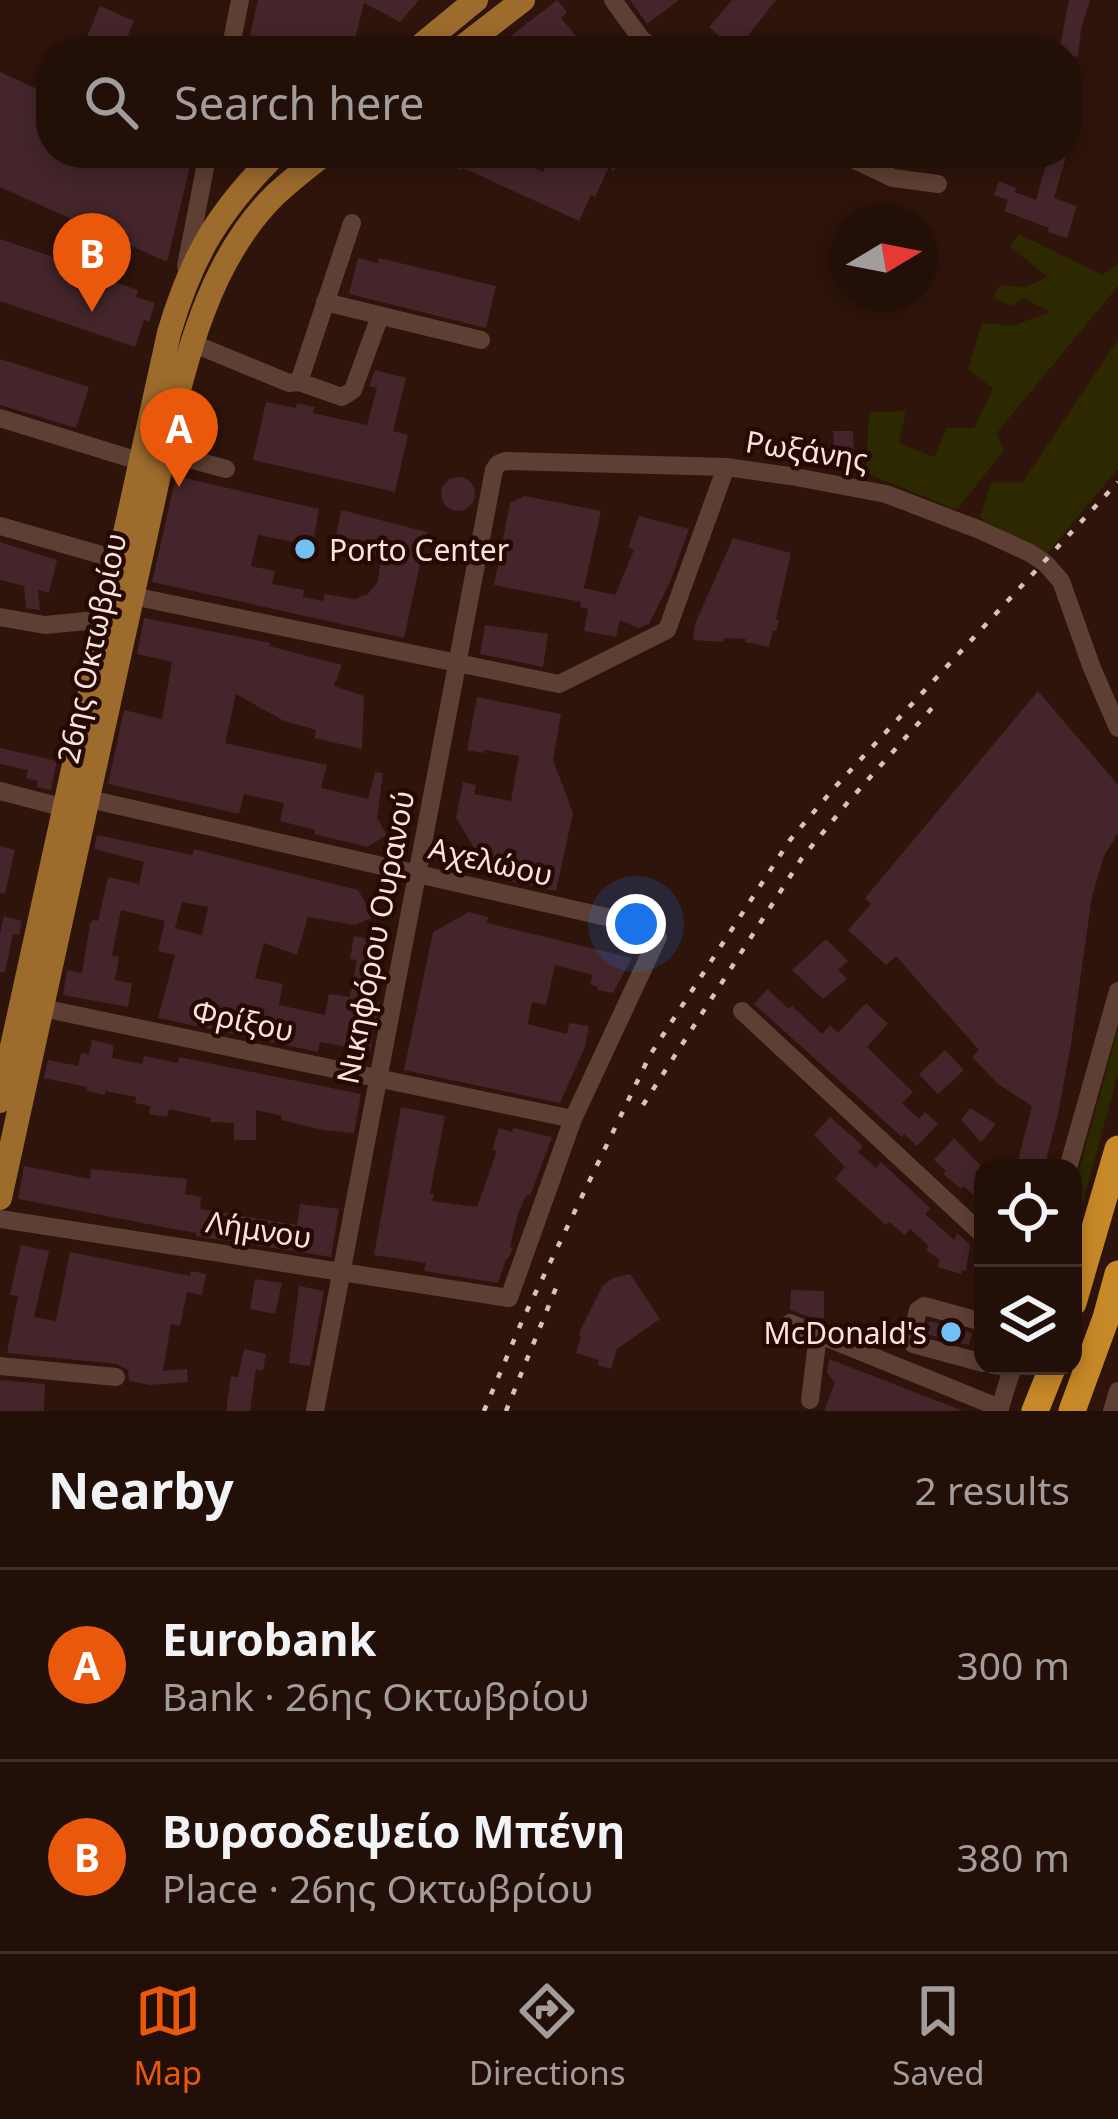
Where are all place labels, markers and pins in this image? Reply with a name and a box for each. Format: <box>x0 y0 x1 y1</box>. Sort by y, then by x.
pin: B <box>53 213 131 312</box>
pin: A <box>140 388 218 487</box>
place label: Porto Center <box>329 529 509 570</box>
marker: Porto Center <box>292 536 318 562</box>
place label: McDonald's <box>764 1312 927 1353</box>
marker: McDonald's <box>938 1319 964 1345</box>

